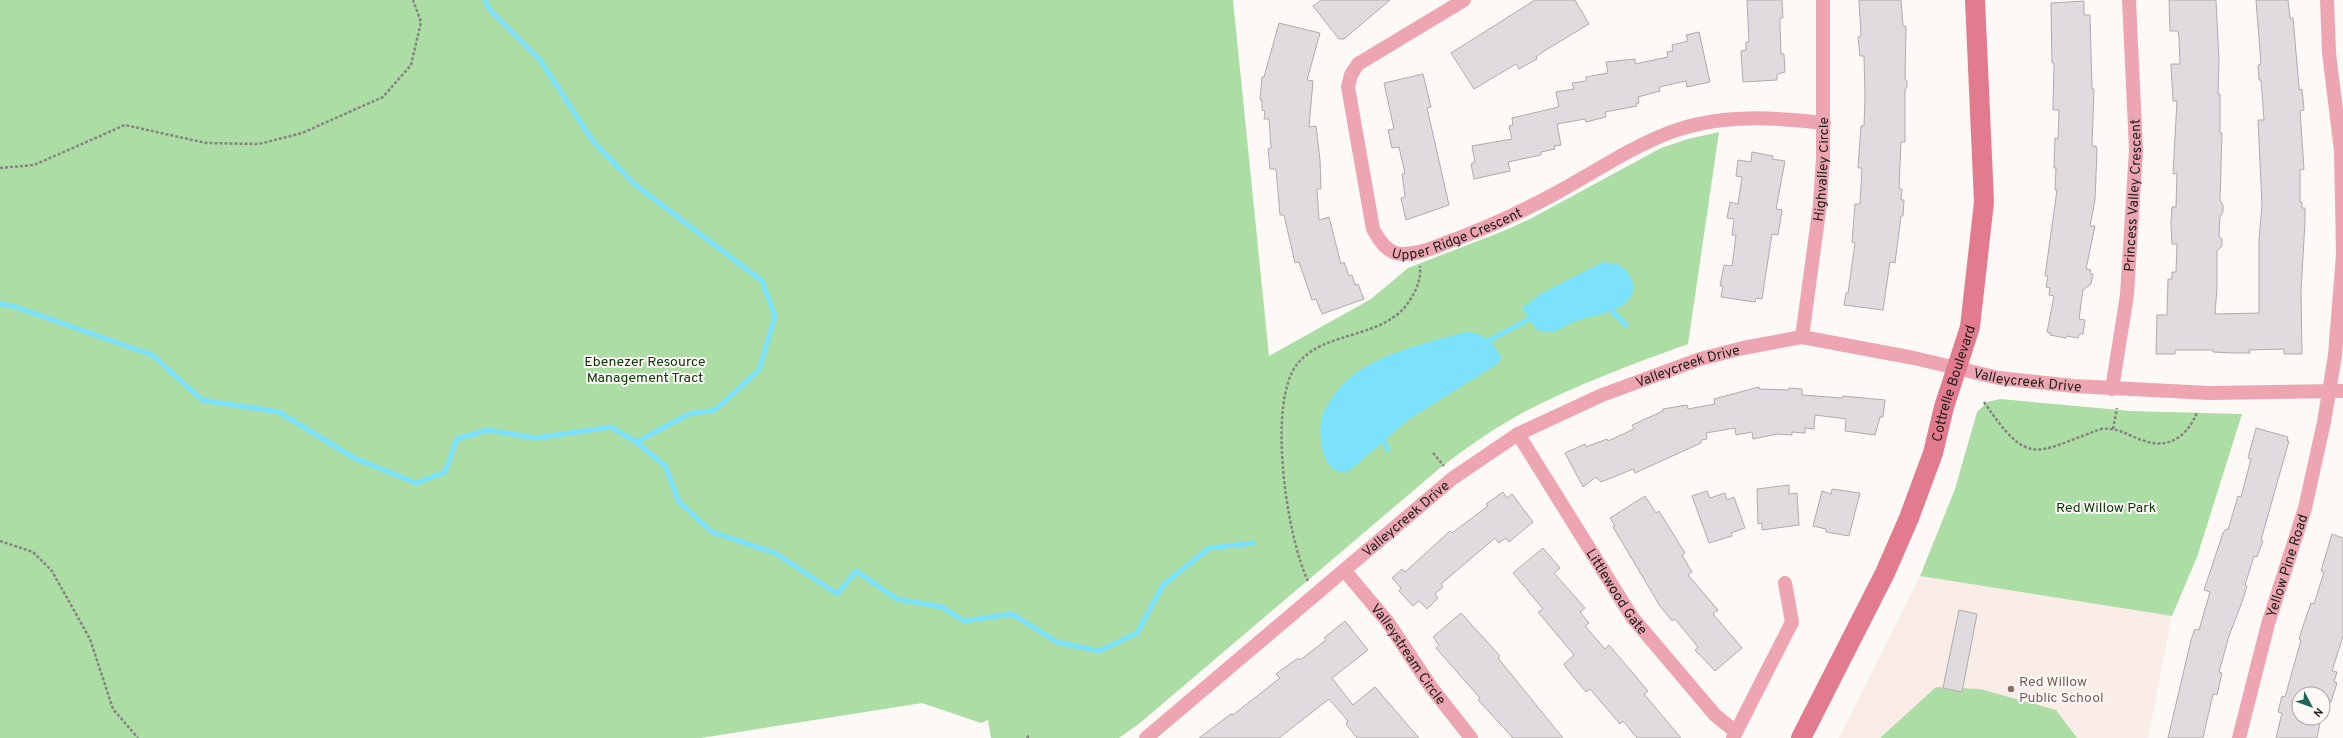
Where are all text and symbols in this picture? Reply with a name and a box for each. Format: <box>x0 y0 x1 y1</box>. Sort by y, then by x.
street label: Highvalley Circle <box>1811 117 1833 223</box>
street label: Princess Valley Crescent <box>2121 119 2146 272</box>
street label: Upper Ridge Crescent <box>1389 205 1525 264</box>
street label: Cottrelle Boulevard <box>1929 323 1980 444</box>
street label: Valleycreek Drive <box>1634 342 1742 392</box>
park label: Ebenezer Resource Management Tract <box>584 354 706 387</box>
street label: Valleycreek Drive <box>1971 365 2082 396</box>
street label: Valleycreek Drive <box>1359 478 1453 561</box>
park label: Red Willow Park <box>2056 500 2156 517</box>
street label: Yellow Pine Road <box>2264 512 2312 620</box>
street label: Littlewood Gate <box>1582 546 1650 639</box>
street label: Valleystream Circle <box>1366 601 1449 709</box>
place label: Red Willow Public School <box>2019 674 2104 707</box>
marker: Red Willow Public School <box>2006 684 2016 694</box>
north arrow <box>2291 686 2331 726</box>
text: N <box>2310 704 2326 719</box>

